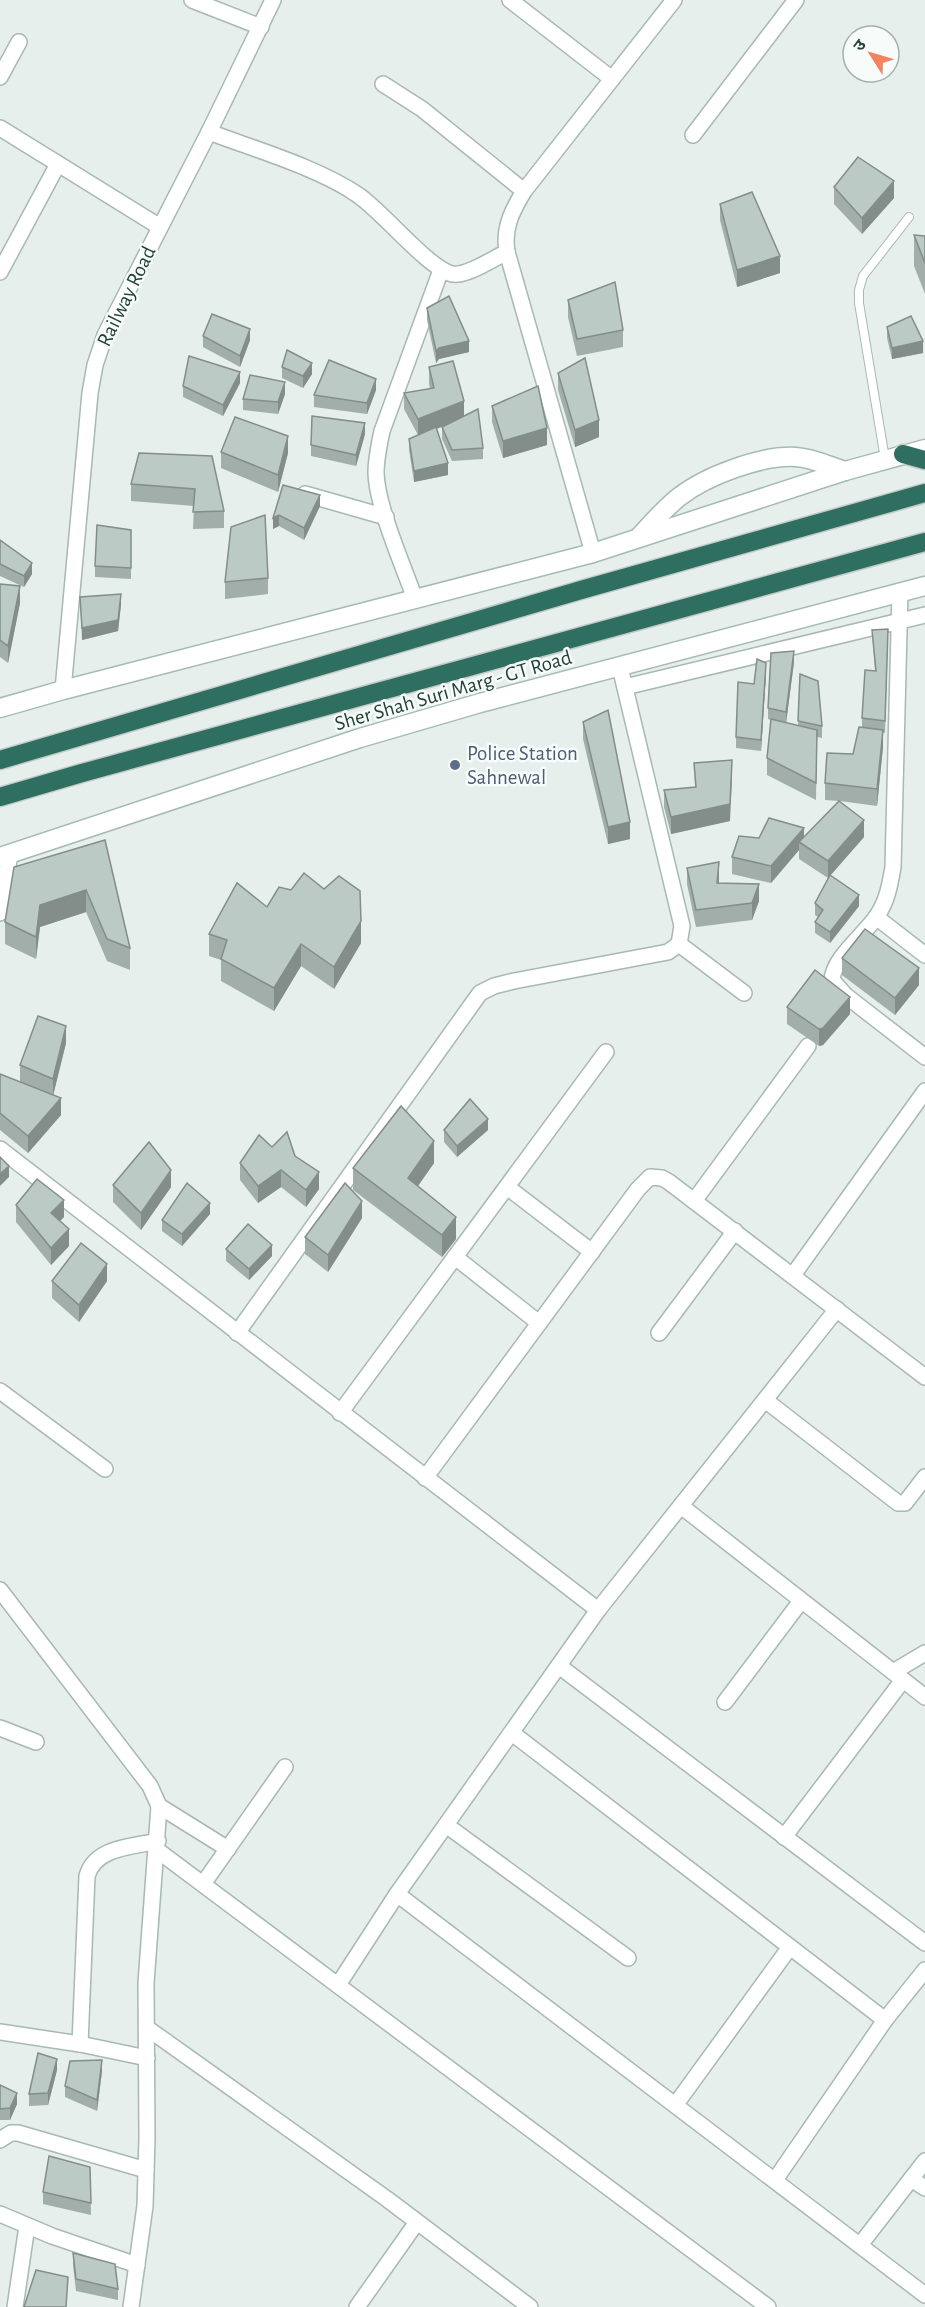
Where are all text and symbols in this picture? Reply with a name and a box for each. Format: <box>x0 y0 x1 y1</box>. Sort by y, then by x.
north arrow <box>841 24 901 84</box>
text: उ <box>851 37 869 54</box>
street label: Railway Road <box>93 243 160 350</box>
street label: Sher Shah Suri Marg - GT Road <box>332 647 574 734</box>
place label: Police Station Sahnewal <box>467 743 578 788</box>
marker: Police Station Sahnewal <box>448 758 462 772</box>

